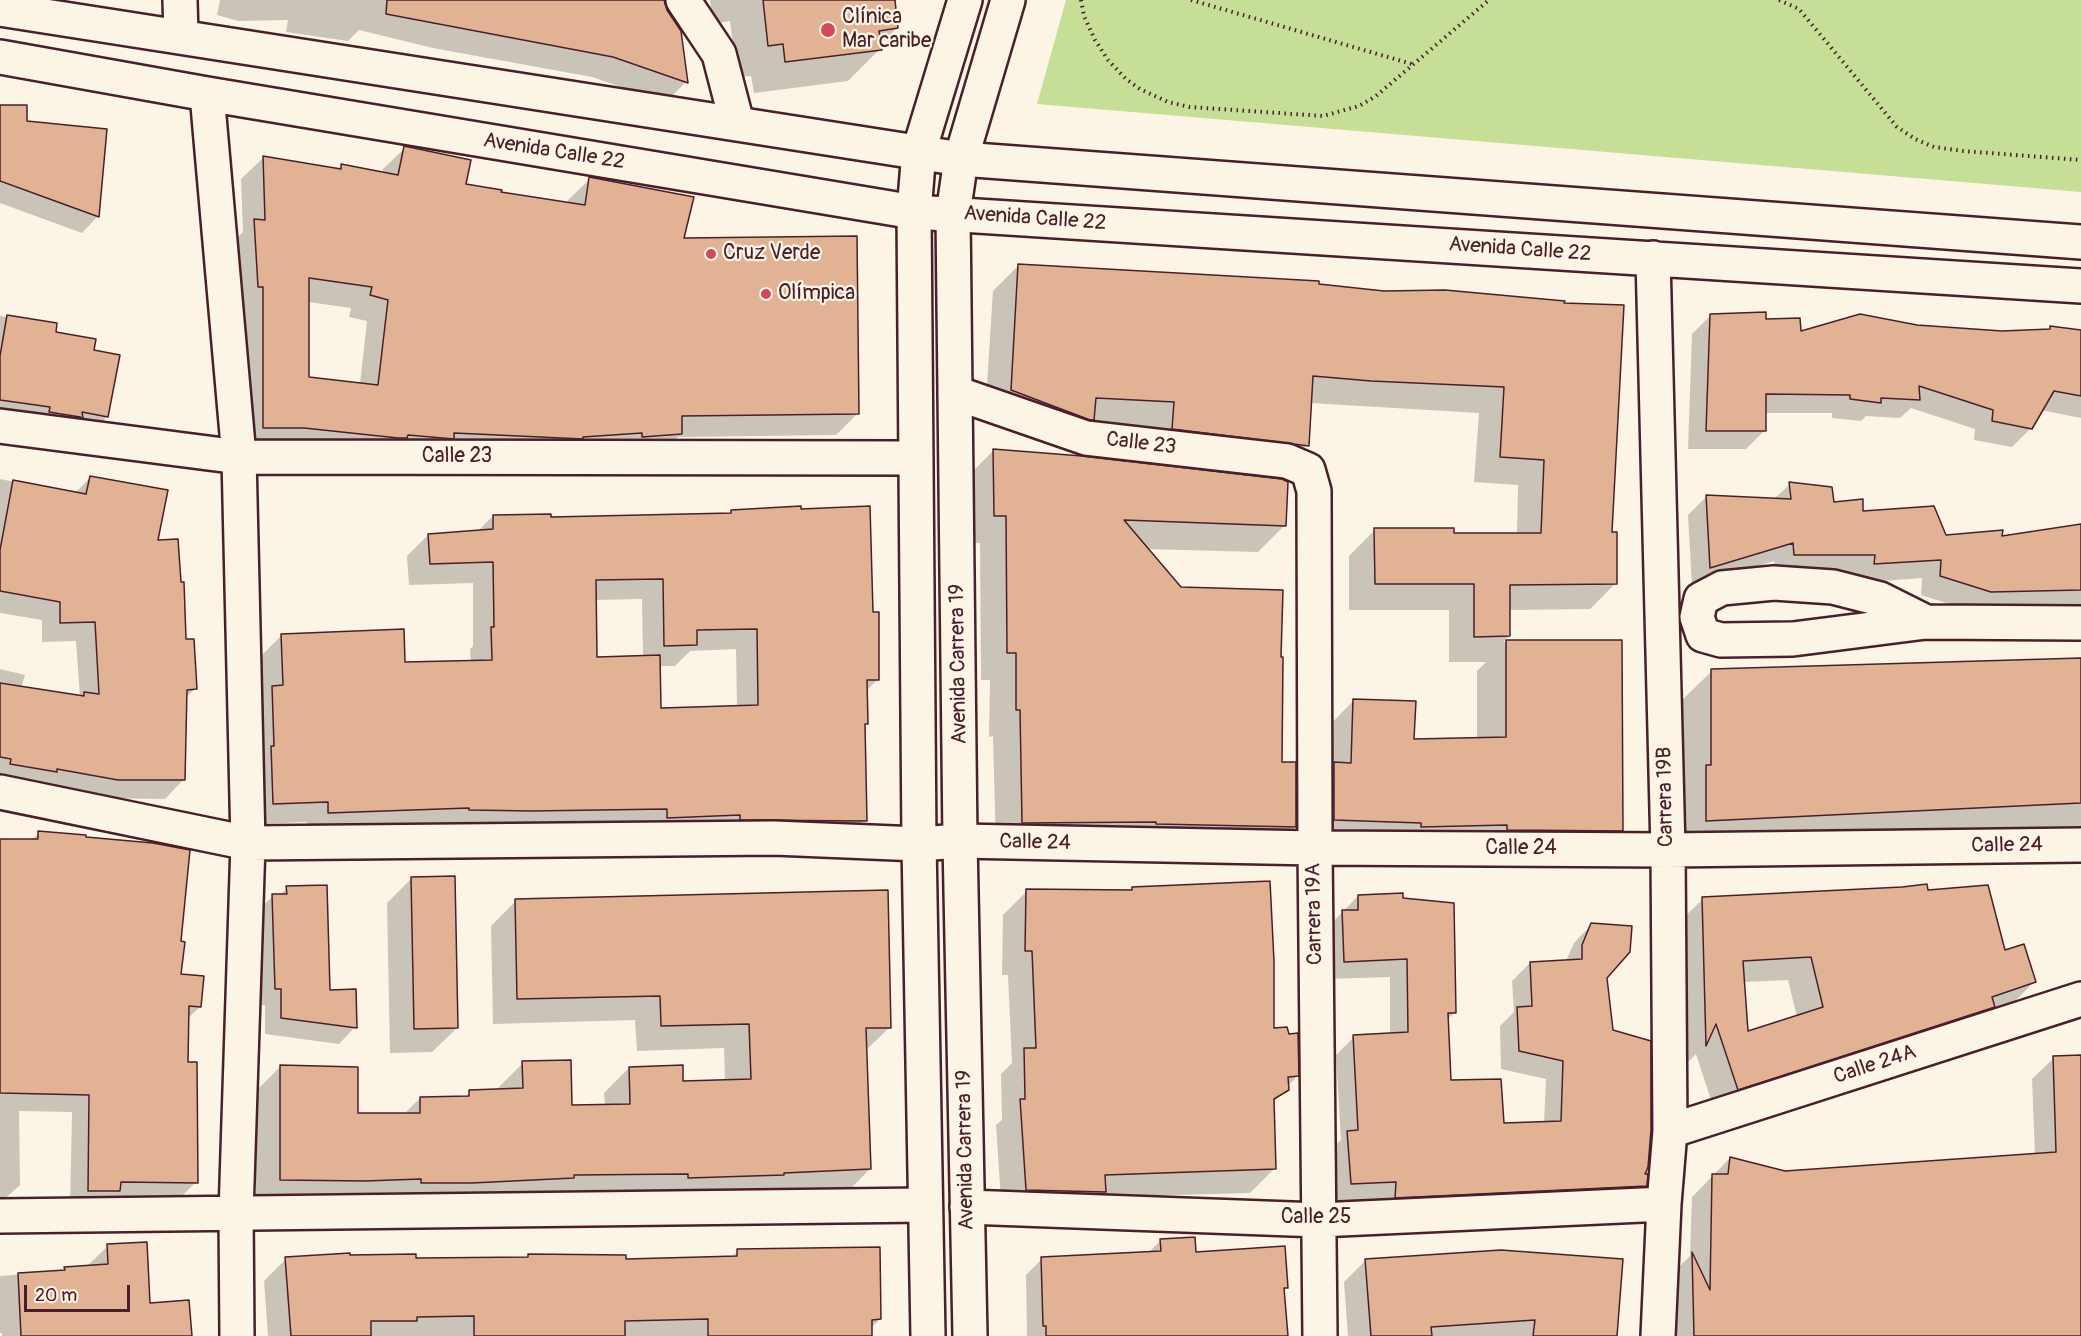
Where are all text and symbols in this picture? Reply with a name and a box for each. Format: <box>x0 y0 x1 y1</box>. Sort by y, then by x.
place label: Clínica Mar caribe <box>842 5 931 55</box>
marker: Clínica Mar caribe <box>819 21 837 39</box>
street label: Avenida Calle 22 <box>481 128 627 176</box>
street label: Avenida Calle 22 <box>963 201 1107 237</box>
street label: Avenida Calle 22 <box>1448 232 1592 268</box>
place label: Cruz Verde <box>723 241 820 267</box>
marker: Cruz Verde <box>704 247 718 261</box>
place label: Olímpica <box>778 281 855 307</box>
marker: Olímpica <box>759 287 773 301</box>
street label: Calle 23 <box>1104 427 1178 461</box>
street label: Calle 23 <box>422 444 492 470</box>
street label: Avenida Carrera 19 <box>945 584 973 744</box>
street label: Carrera 19B <box>1653 747 1679 847</box>
street label: Calle 24 <box>999 830 1071 856</box>
street label: Calle 24 <box>1971 833 2043 859</box>
street label: Calle 24 <box>1485 836 1557 862</box>
street label: Carrera 19A <box>1302 863 1328 965</box>
street label: Calle 24A <box>1831 1040 1919 1090</box>
street label: Avenida Carrera 19 <box>952 1070 980 1230</box>
street label: Calle 25 <box>1281 1205 1351 1231</box>
scale bar <box>27 1273 134 1311</box>
text: 20 m <box>35 1284 77 1307</box>

